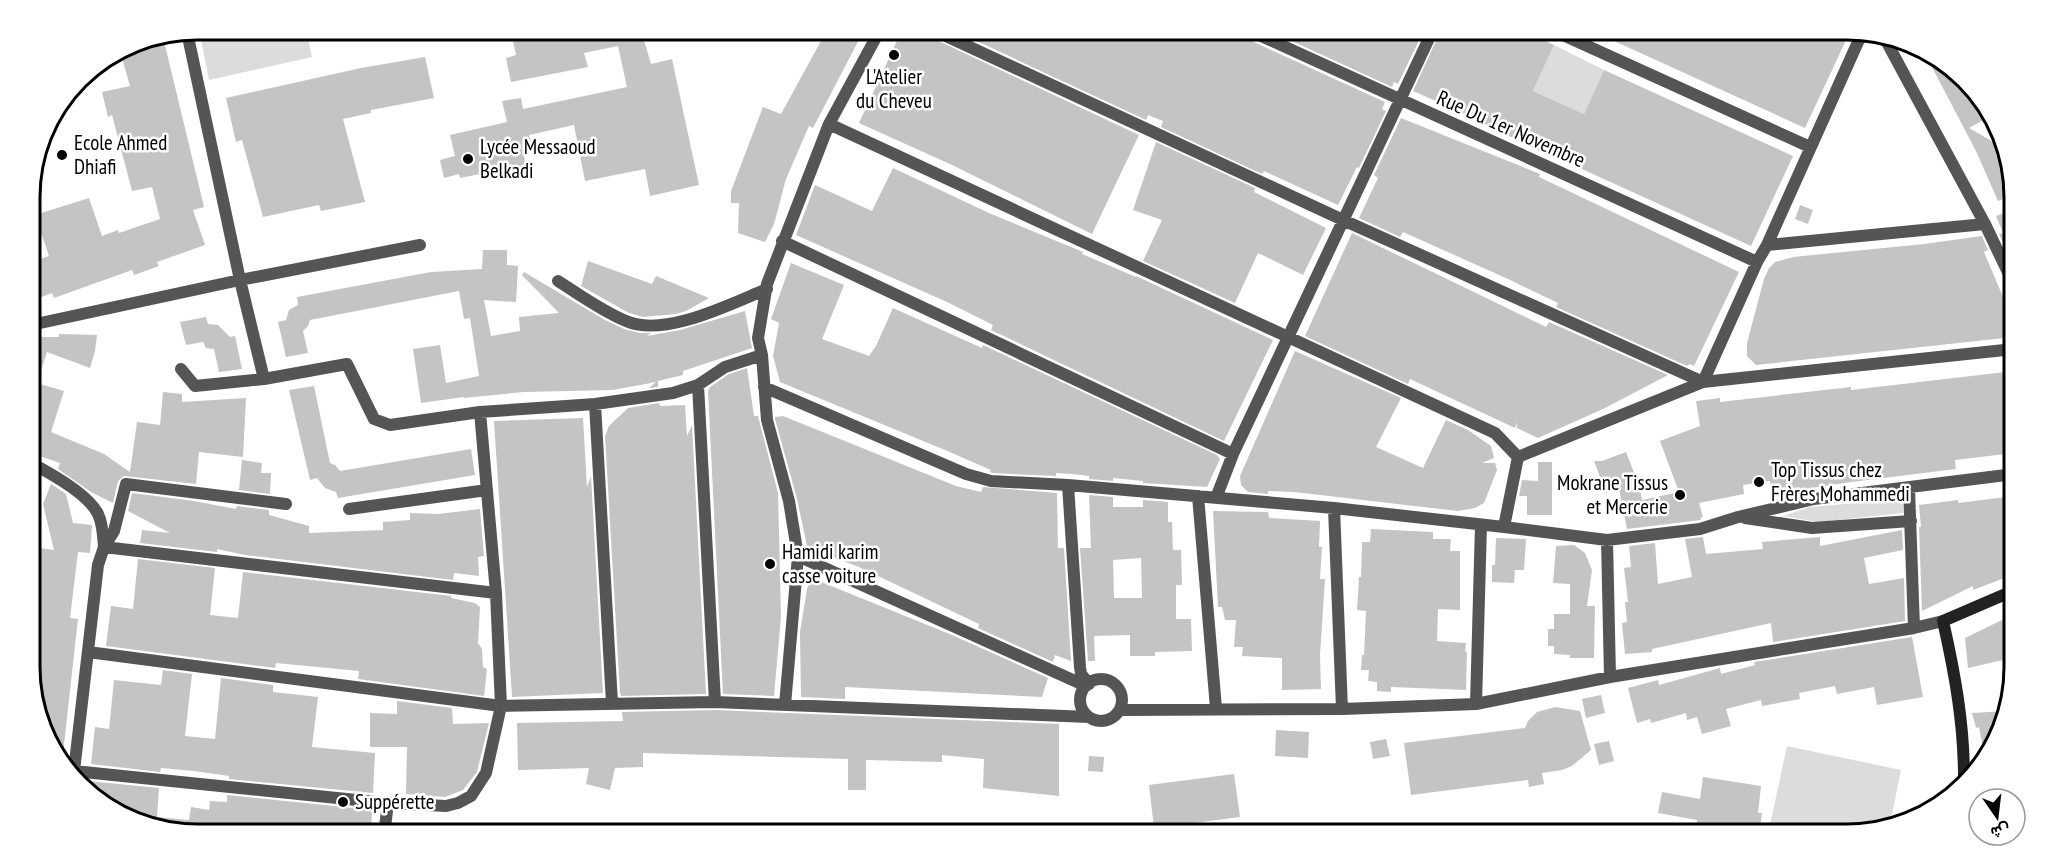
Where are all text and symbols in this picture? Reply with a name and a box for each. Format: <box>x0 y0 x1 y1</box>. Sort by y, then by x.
marker: L'Atelier du Cheveu <box>887 48 901 62</box>
place label: L'Atelier du Cheveu <box>856 63 932 114</box>
street label: Rue Du 1er Novembre <box>1433 84 1590 173</box>
place label: Ecole Ahmed Dhiafi <box>74 129 167 180</box>
place label: Lycée Messaoud Belkadi <box>480 133 596 184</box>
marker: Ecole Ahmed Dhiafi <box>55 148 69 162</box>
marker: Lycée Messaoud Belkadi <box>461 152 475 166</box>
place label: Top Tissus chez Frères Mohammedi <box>1771 456 1910 507</box>
place label: Mokrane Tissus et Mercerie <box>1557 469 1668 520</box>
marker: Top Tissus chez Frères Mohammedi <box>1752 475 1766 489</box>
marker: Mokrane Tissus et Mercerie <box>1673 488 1687 502</box>
place label: Hamidi karim casse voiture <box>782 538 879 589</box>
marker: Hamidi karim casse voiture <box>763 557 777 571</box>
north arrow <box>1967 787 2027 847</box>
place label: Suppérette <box>355 788 435 815</box>
marker: Suppérette <box>336 795 350 809</box>
text: ش <box>1989 820 2012 844</box>

